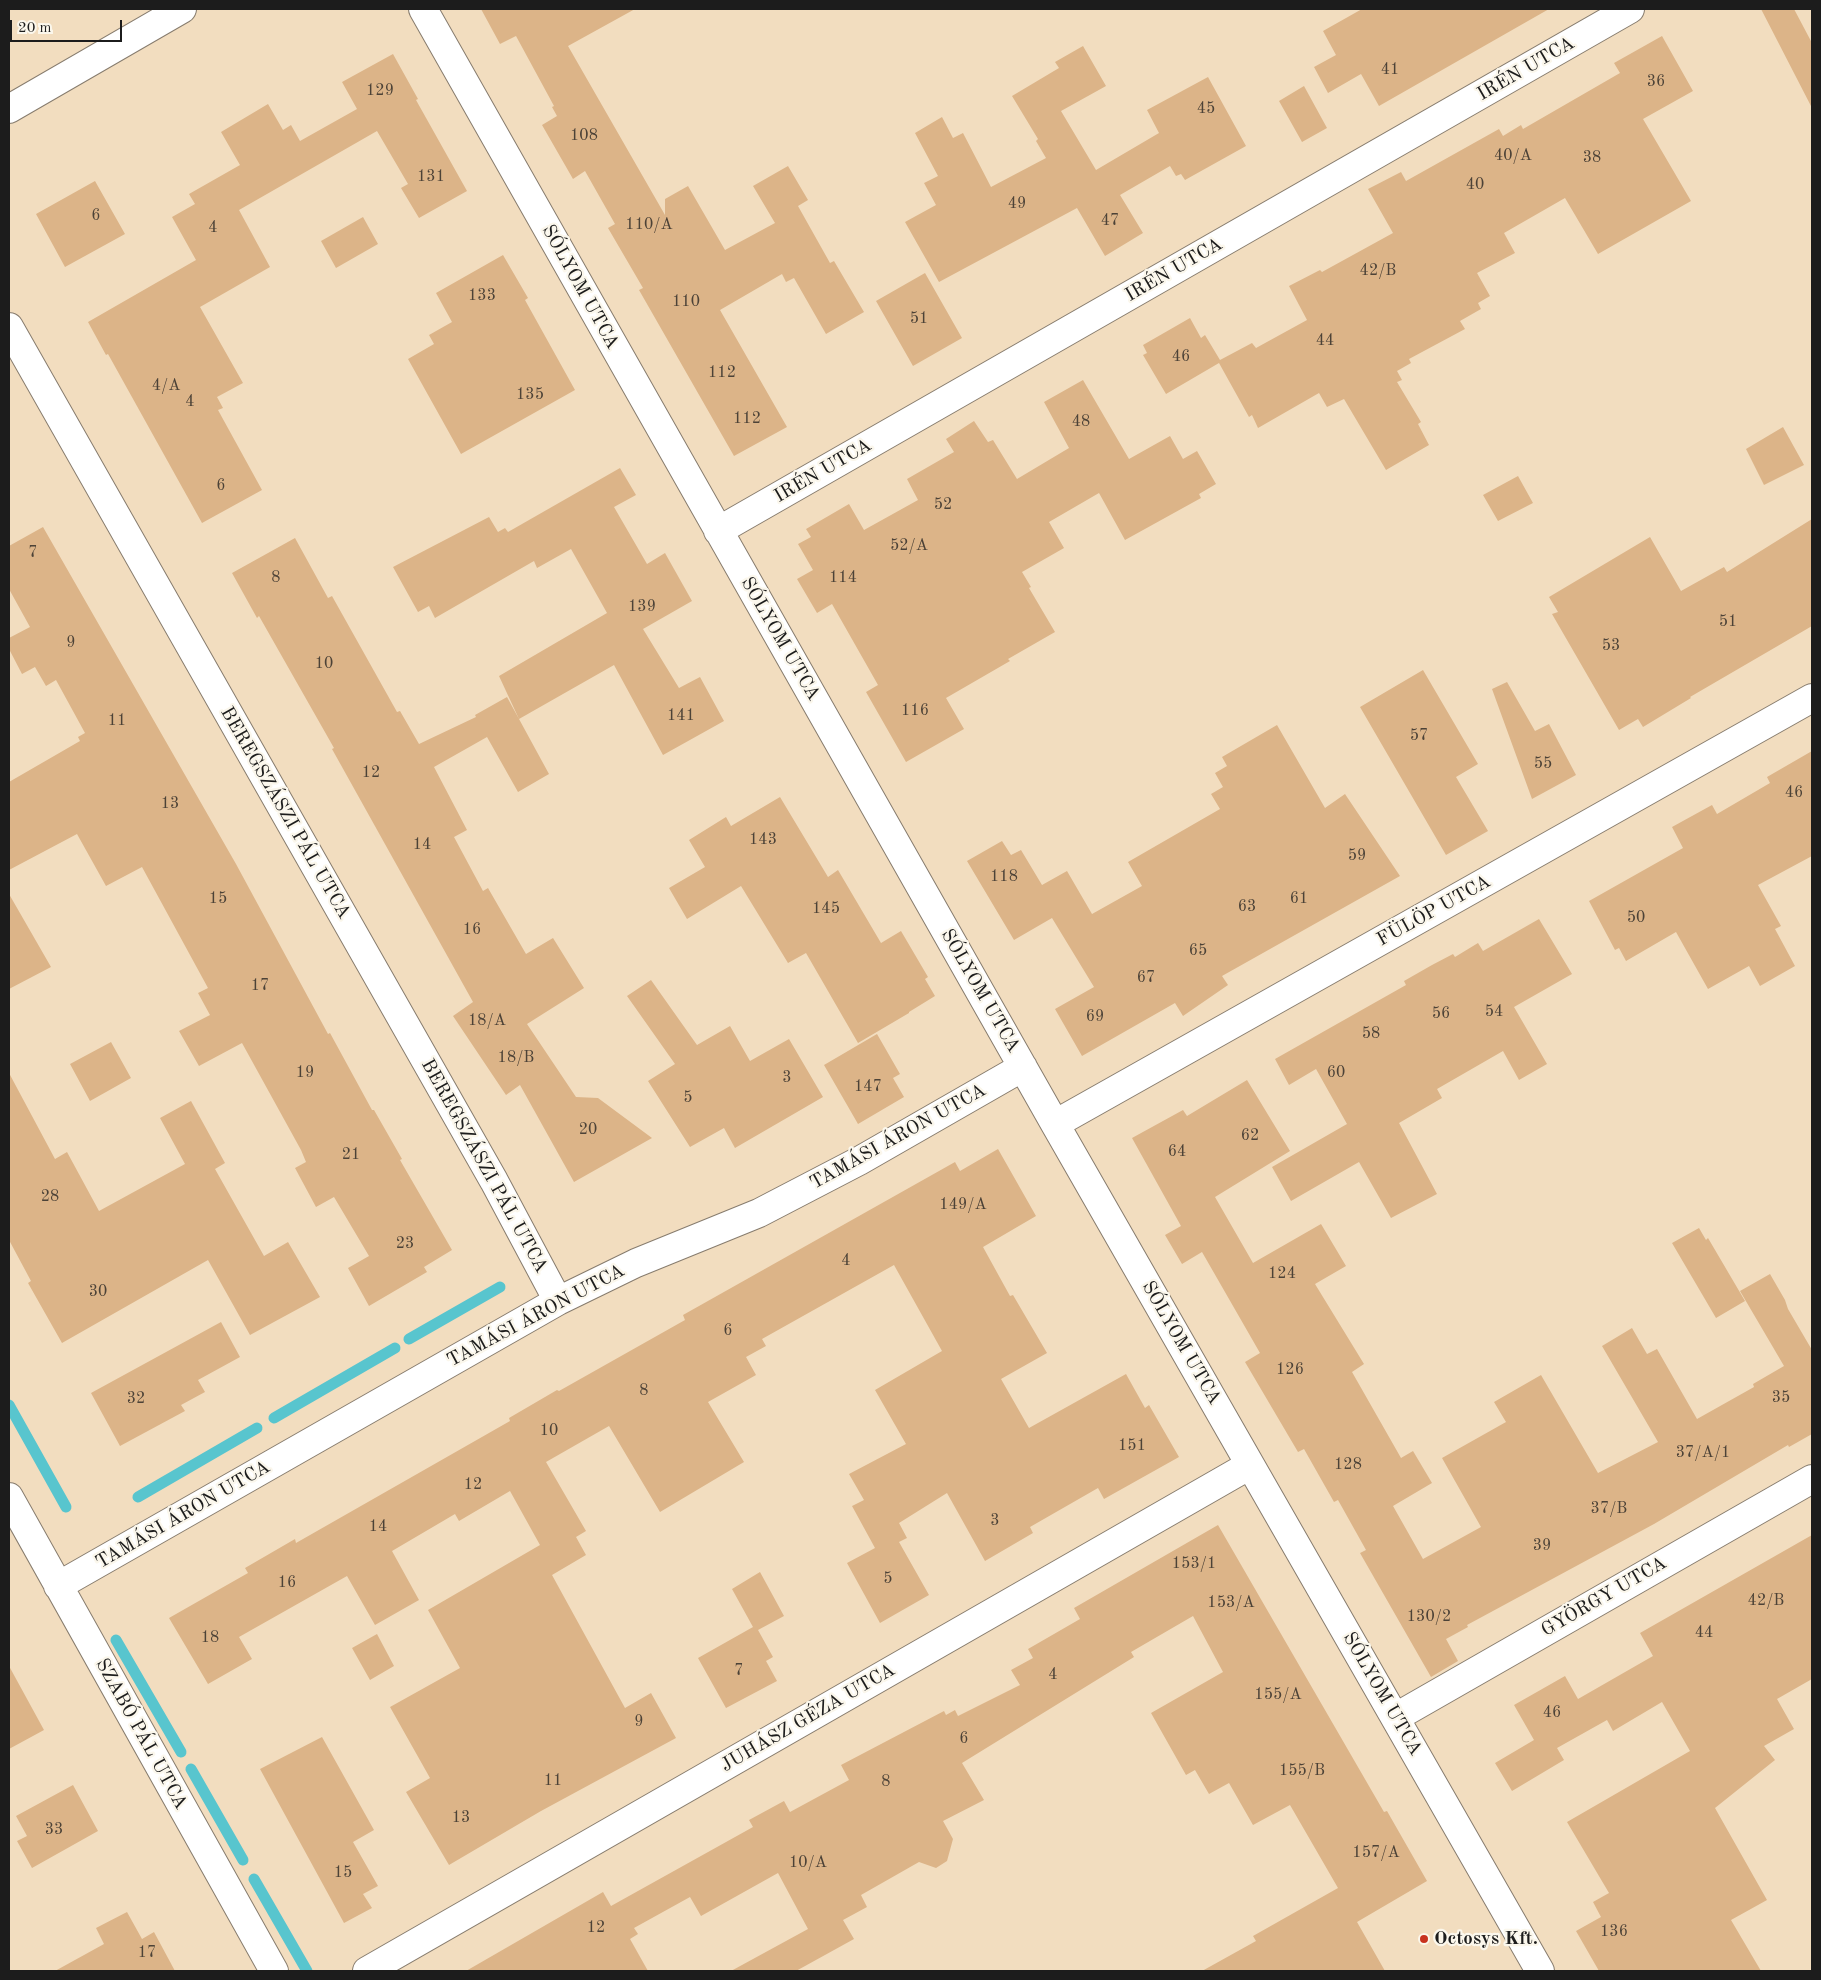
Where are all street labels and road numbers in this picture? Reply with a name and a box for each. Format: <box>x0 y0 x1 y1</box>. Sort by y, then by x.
street label: IRÉN UTCA <box>1473 32 1579 106</box>
street label: SÓLYOM UTCA <box>536 221 624 353</box>
street label: IRÉN UTCA <box>1121 233 1227 307</box>
street label: IRÉN UTCA <box>770 434 876 508</box>
street label: SÓLYOM UTCA <box>735 573 825 705</box>
street label: BEREGSZÁSZI PÁL UTCA <box>215 703 355 923</box>
street label: FÜLÖP UTCA <box>1373 870 1495 952</box>
street label: SÓLYOM UTCA <box>935 925 1025 1057</box>
street label: BEREGSZÁSZI PÁL UTCA <box>416 1055 552 1277</box>
street label: TAMÁSI ÁRON UTCA <box>806 1079 990 1195</box>
street label: TAMÁSI ÁRON UTCA <box>443 1260 629 1372</box>
street label: SÓLYOM UTCA <box>1136 1277 1226 1409</box>
street label: TAMÁSI ÁRON UTCA <box>92 1456 274 1574</box>
street label: GYÖRGY UTCA <box>1537 1552 1671 1642</box>
street label: SÓLYOM UTCA <box>1337 1628 1427 1760</box>
street label: SZABÓ PÁL UTCA <box>90 1654 192 1814</box>
street label: JUHÁSZ GÉZA UTCA <box>717 1659 899 1777</box>

